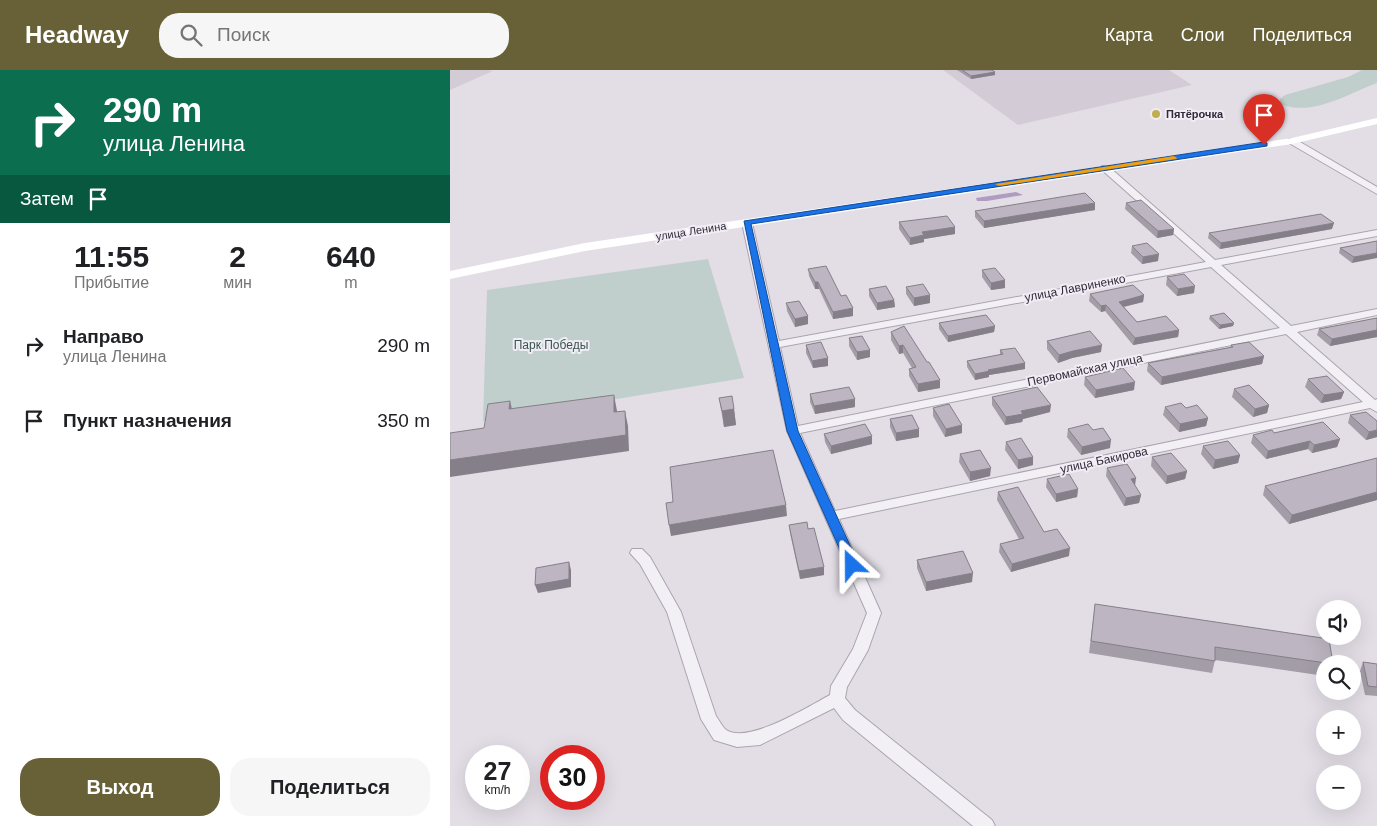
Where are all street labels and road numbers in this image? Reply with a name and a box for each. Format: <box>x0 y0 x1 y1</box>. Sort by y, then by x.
street label: улица Ленина <box>655 219 728 242</box>
street label: улица Лавриненко <box>1023 271 1127 305</box>
street label: Первомайская улица <box>1026 351 1144 389</box>
street label: улица Бакирова <box>1059 444 1149 476</box>

